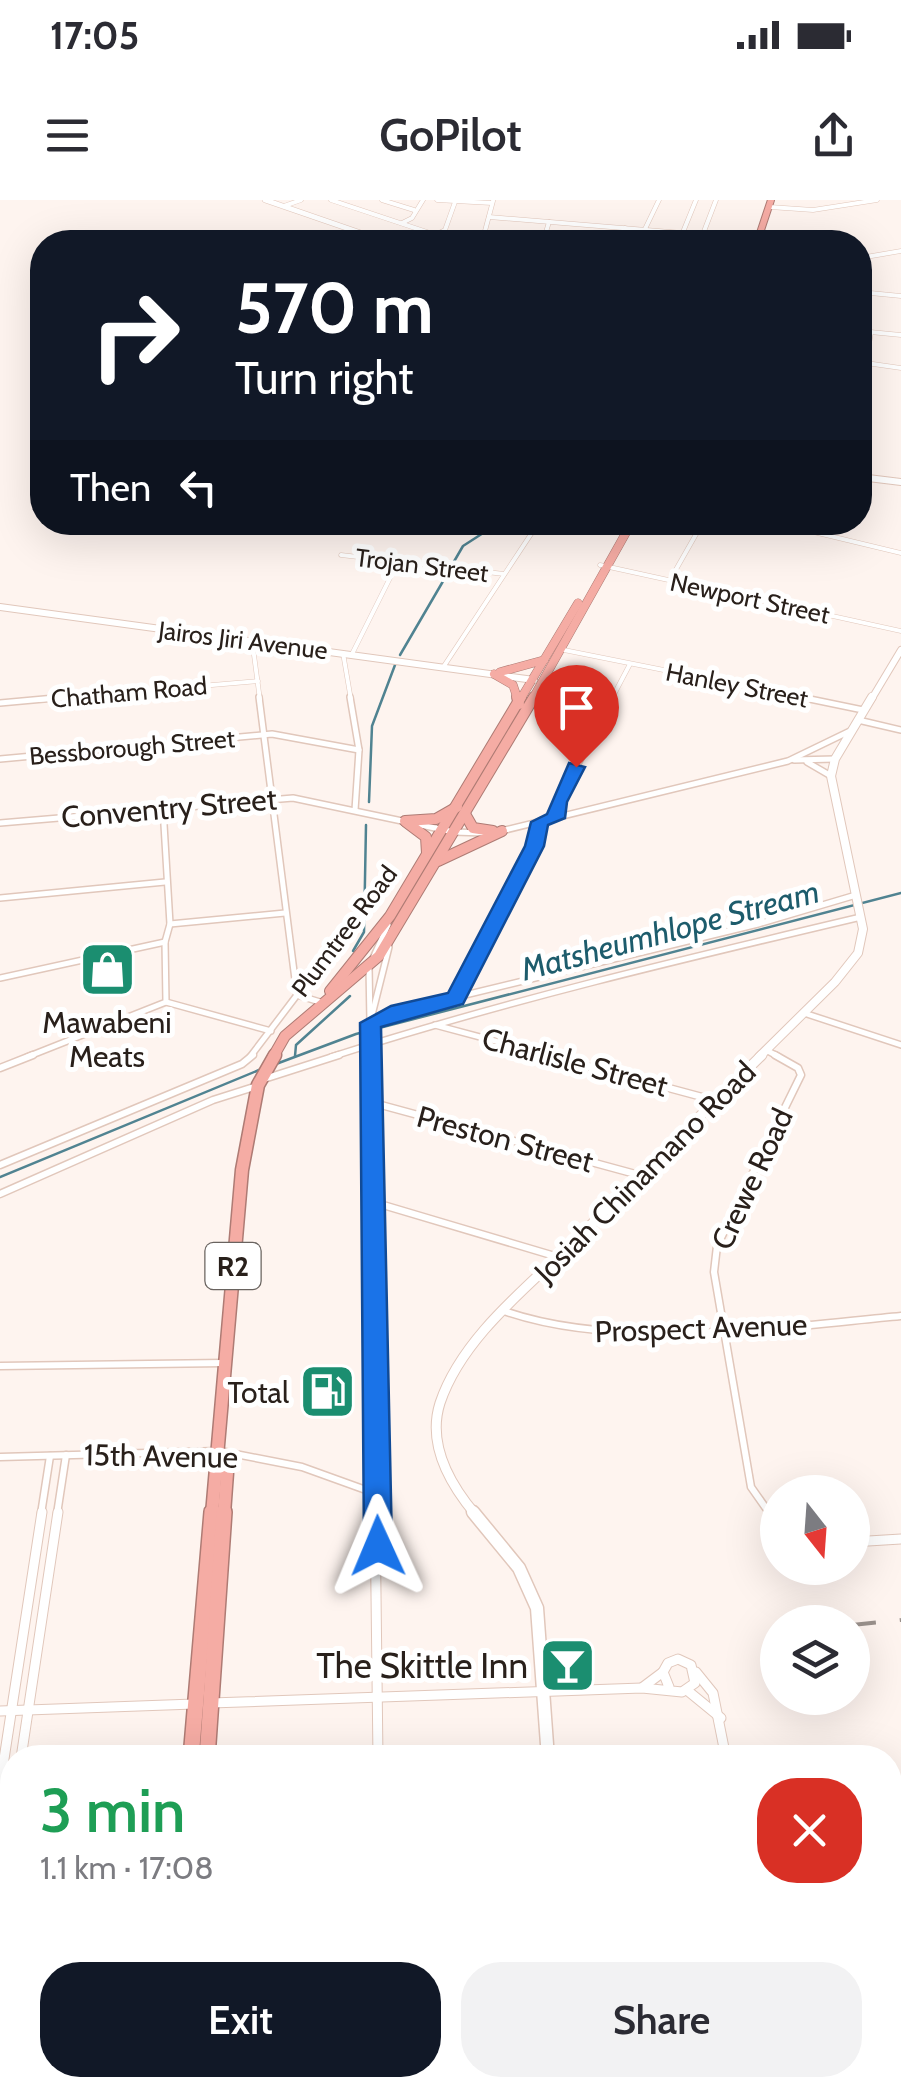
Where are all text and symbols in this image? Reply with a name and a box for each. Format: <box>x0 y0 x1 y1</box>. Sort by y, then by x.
text: 17:05 <box>50 12 139 59</box>
icon: menu <box>40 108 95 163</box>
text: GoPilot <box>379 108 522 162</box>
icon: share <box>806 108 861 163</box>
text: 570 m <box>235 265 434 351</box>
icon: right <box>70 270 200 400</box>
text: Turn right <box>235 351 414 405</box>
icon: left <box>171 460 226 515</box>
text: Then <box>70 464 151 511</box>
street label: Trojan Street <box>354 542 491 589</box>
street label: Newport Street <box>668 566 833 630</box>
street label: Jairos Jiri Avenue <box>156 615 330 665</box>
street label: Hanley Street <box>663 657 811 714</box>
pin <box>534 665 619 768</box>
street label: Chatham Road <box>50 670 208 714</box>
icon: arrive <box>549 680 604 735</box>
street label: Bessborough Street <box>28 723 237 771</box>
street label: Conventry Street <box>60 780 278 836</box>
street label: Plumtree Road <box>285 860 403 1002</box>
water label: Matsheumhlope Stream <box>516 871 823 989</box>
shop icon: Mawabeni Meats <box>77 940 137 1000</box>
place label: Mawabeni Meats <box>42 1004 172 1075</box>
street label: Charlisle Street <box>478 1019 672 1105</box>
street label: Josiah Chinamano Road <box>526 1054 763 1291</box>
street label: Preston Street <box>413 1098 597 1180</box>
street label: Crewe Road <box>703 1103 801 1255</box>
road number: R2 <box>206 1243 260 1289</box>
street label: Prospect Avenue <box>594 1306 808 1350</box>
fuel station icon: Total <box>298 1362 358 1422</box>
place label: Total <box>227 1374 289 1411</box>
street label: 15th Avenue <box>84 1436 238 1476</box>
north arrow <box>760 1475 870 1585</box>
map controls <box>760 1475 870 1715</box>
position arrow <box>326 1494 430 1598</box>
button: layers <box>760 1605 870 1715</box>
bar icon: The Skittle Inn <box>537 1635 597 1695</box>
place label: The Skittle Inn <box>316 1644 528 1687</box>
text: 3 min <box>40 1774 185 1847</box>
button: close <box>757 1778 862 1883</box>
text: 1.1 km · 17:08 <box>40 1848 214 1887</box>
button: Exit <box>40 1962 441 2077</box>
button: Share <box>461 1962 862 2077</box>

